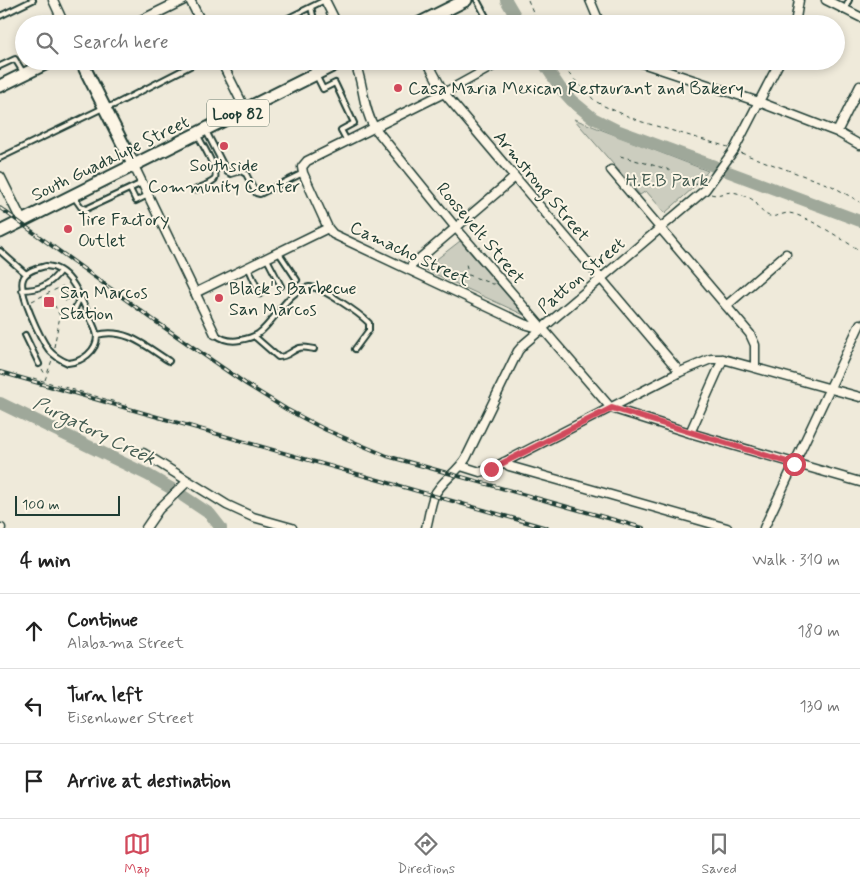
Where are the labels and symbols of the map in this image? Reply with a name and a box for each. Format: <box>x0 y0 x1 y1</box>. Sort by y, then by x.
place label: Casa Maria Mexican Restaurant and Bakery <box>408 77 744 101</box>
marker: Casa Maria Mexican Restaurant and Bakery <box>392 82 404 94</box>
road number: Loop 82 <box>207 100 269 126</box>
street label: South Guadalupe Street <box>27 110 194 208</box>
street label: Armstrong Street <box>486 126 595 249</box>
marker: Southside Community Center <box>218 140 230 152</box>
place label: Southside Community Center <box>148 154 301 199</box>
park label: H.E.B Park <box>625 169 709 193</box>
street label: Roosevelt Street <box>430 177 530 290</box>
place label: Tire Factory Outlet <box>78 208 169 253</box>
street label: Camacho Street <box>346 216 474 292</box>
marker: Tire Factory Outlet <box>62 223 74 235</box>
street label: Patton Street <box>533 232 631 319</box>
place label: Black's Barbecue San Marcos <box>229 277 357 322</box>
place label: San Marcos Station <box>60 281 148 326</box>
marker: Black's Barbecue San Marcos <box>213 292 225 304</box>
marker: San Marcos Station <box>42 295 56 309</box>
water label: Purgatory Creek <box>28 391 160 474</box>
route start <box>783 453 806 476</box>
route end <box>480 458 503 481</box>
scale bar <box>15 493 120 516</box>

